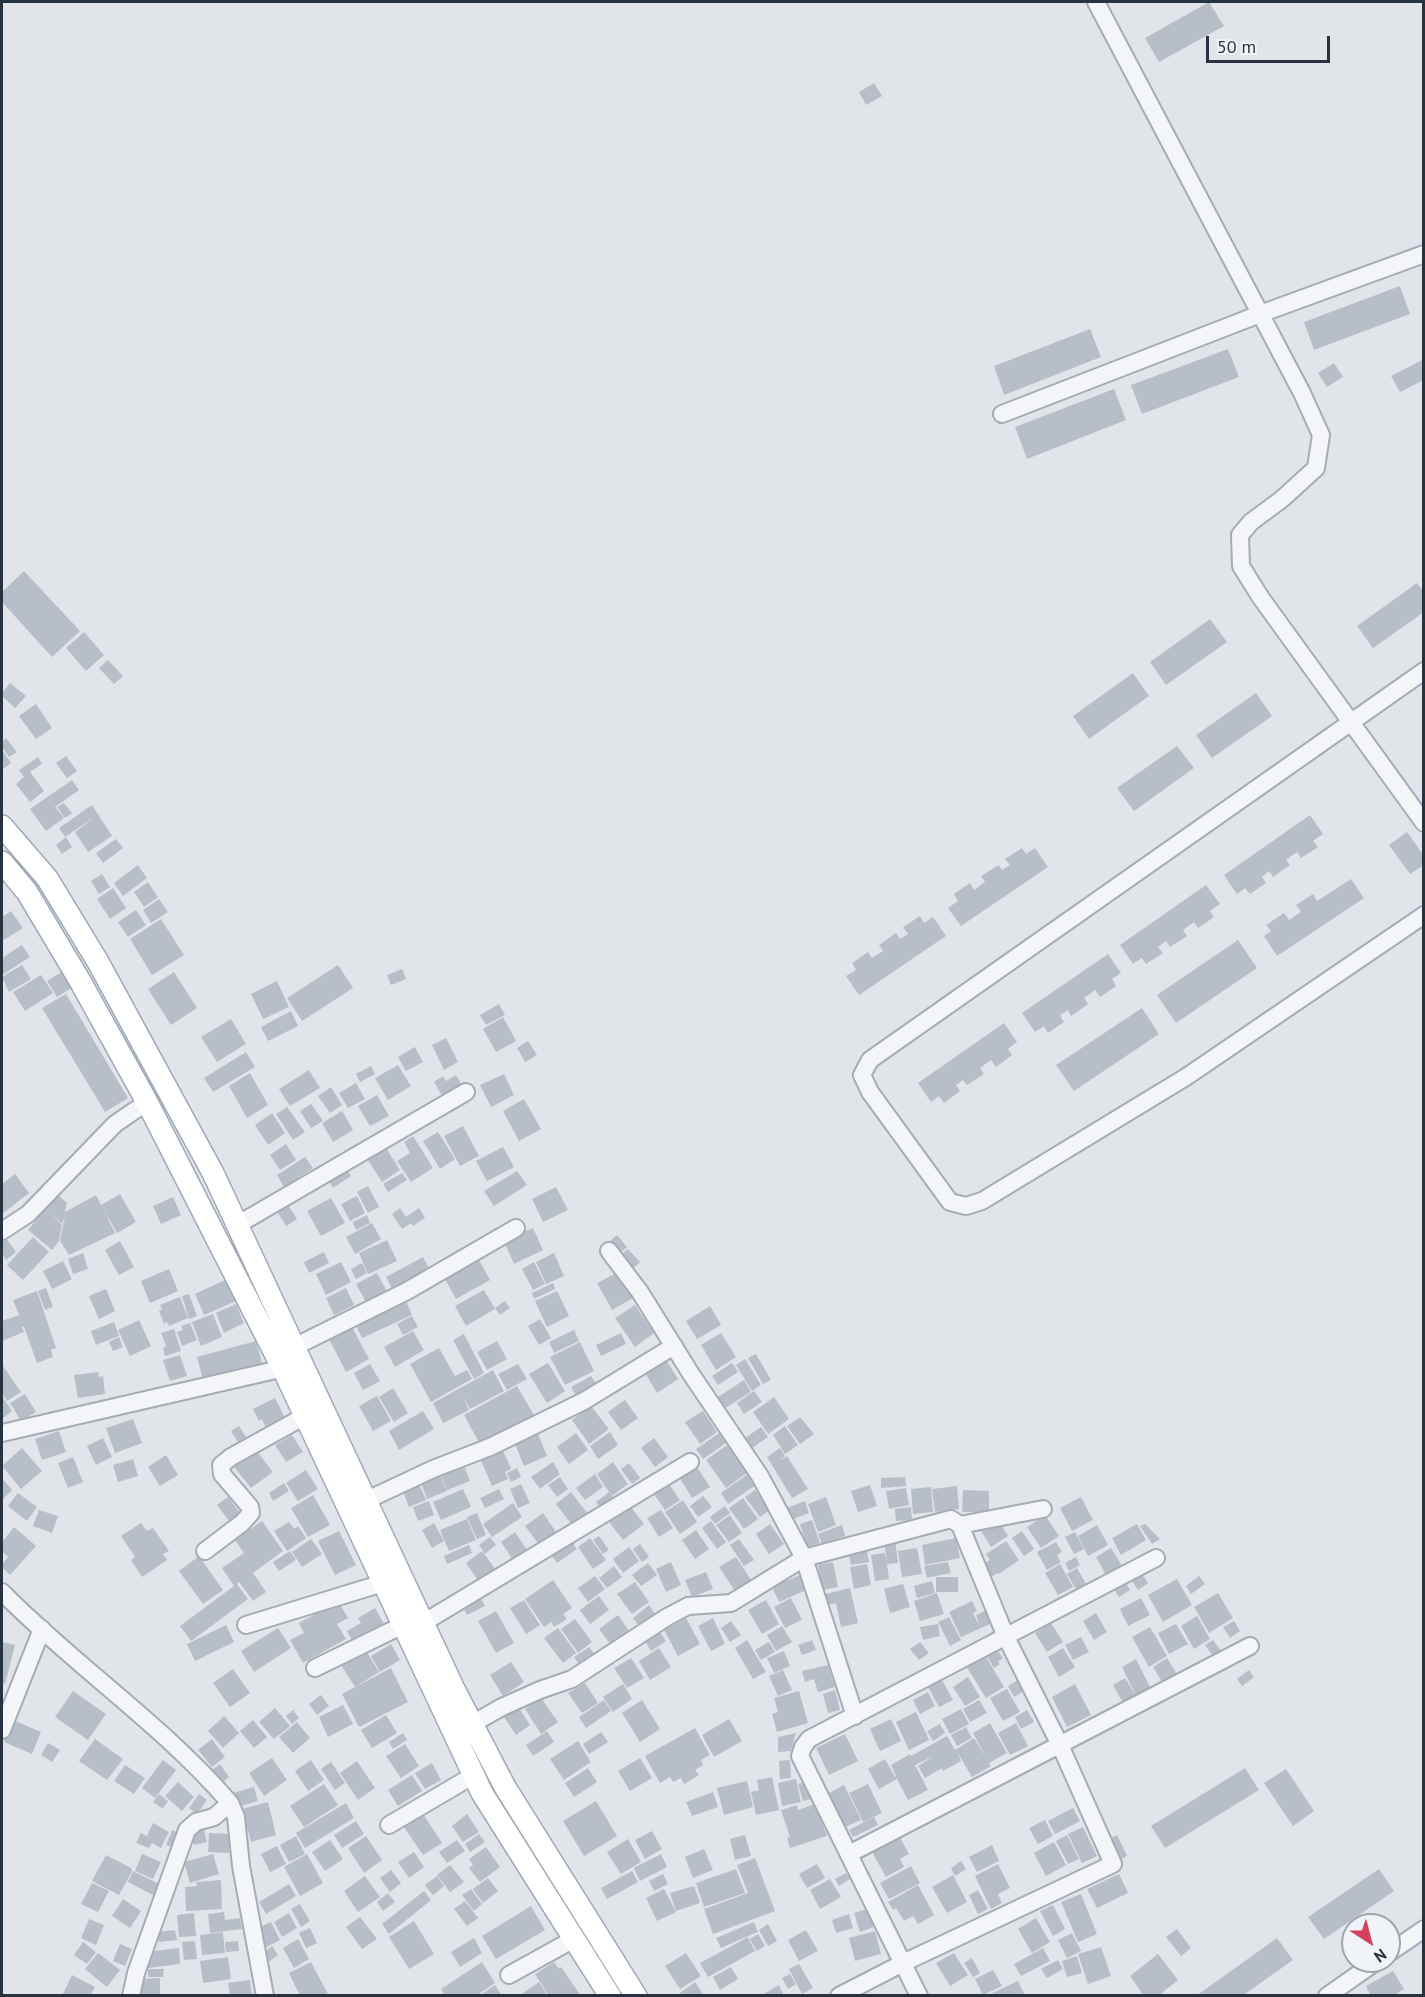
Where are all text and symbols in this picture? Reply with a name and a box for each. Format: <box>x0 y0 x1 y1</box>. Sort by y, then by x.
scale bar <box>1209 24 1334 62</box>
text: 50 m <box>1217 35 1256 58</box>
north arrow <box>1341 1913 1401 1973</box>
text: N <box>1370 1945 1391 1967</box>

